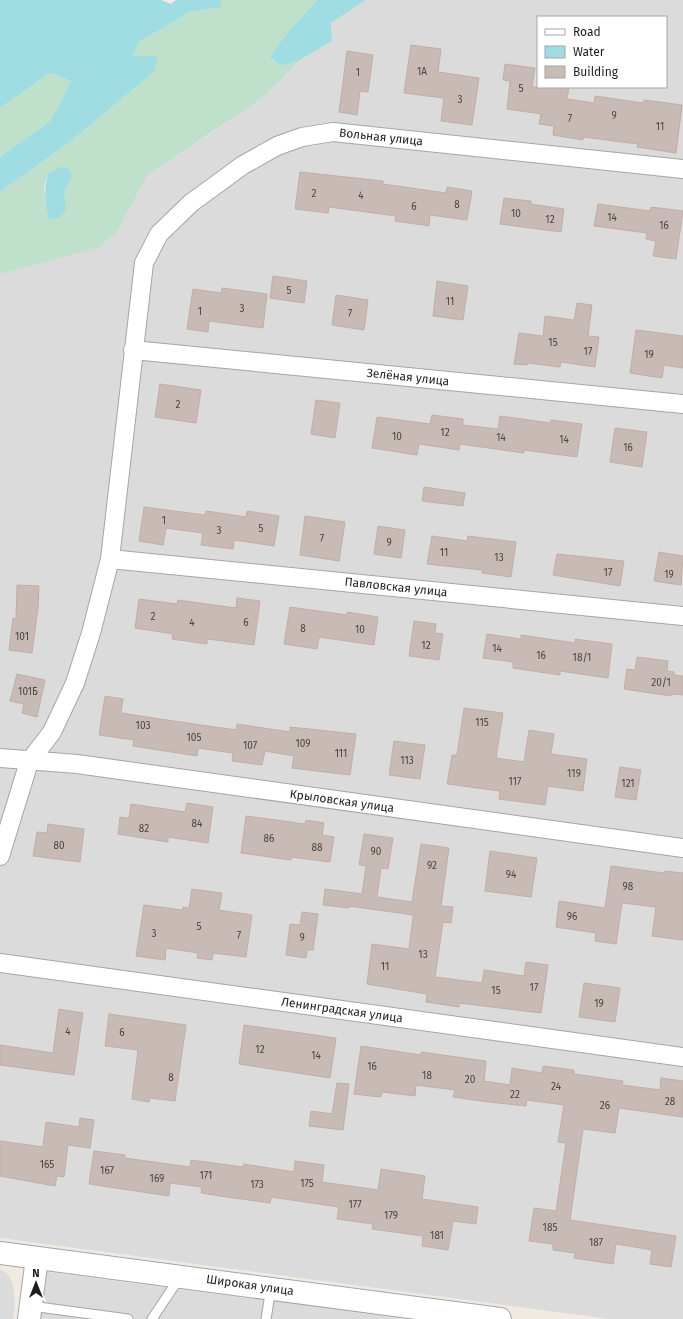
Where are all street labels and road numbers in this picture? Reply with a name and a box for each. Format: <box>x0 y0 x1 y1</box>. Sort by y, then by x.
street label: Вольная улица <box>338 126 424 148</box>
street label: Зелёная улица <box>366 366 450 388</box>
street label: Павловская улица <box>344 575 448 599</box>
street label: Крыловская улица <box>289 787 395 815</box>
street label: Ленинградская улица <box>280 995 404 1025</box>
street label: Широкая улица <box>205 1272 295 1298</box>

